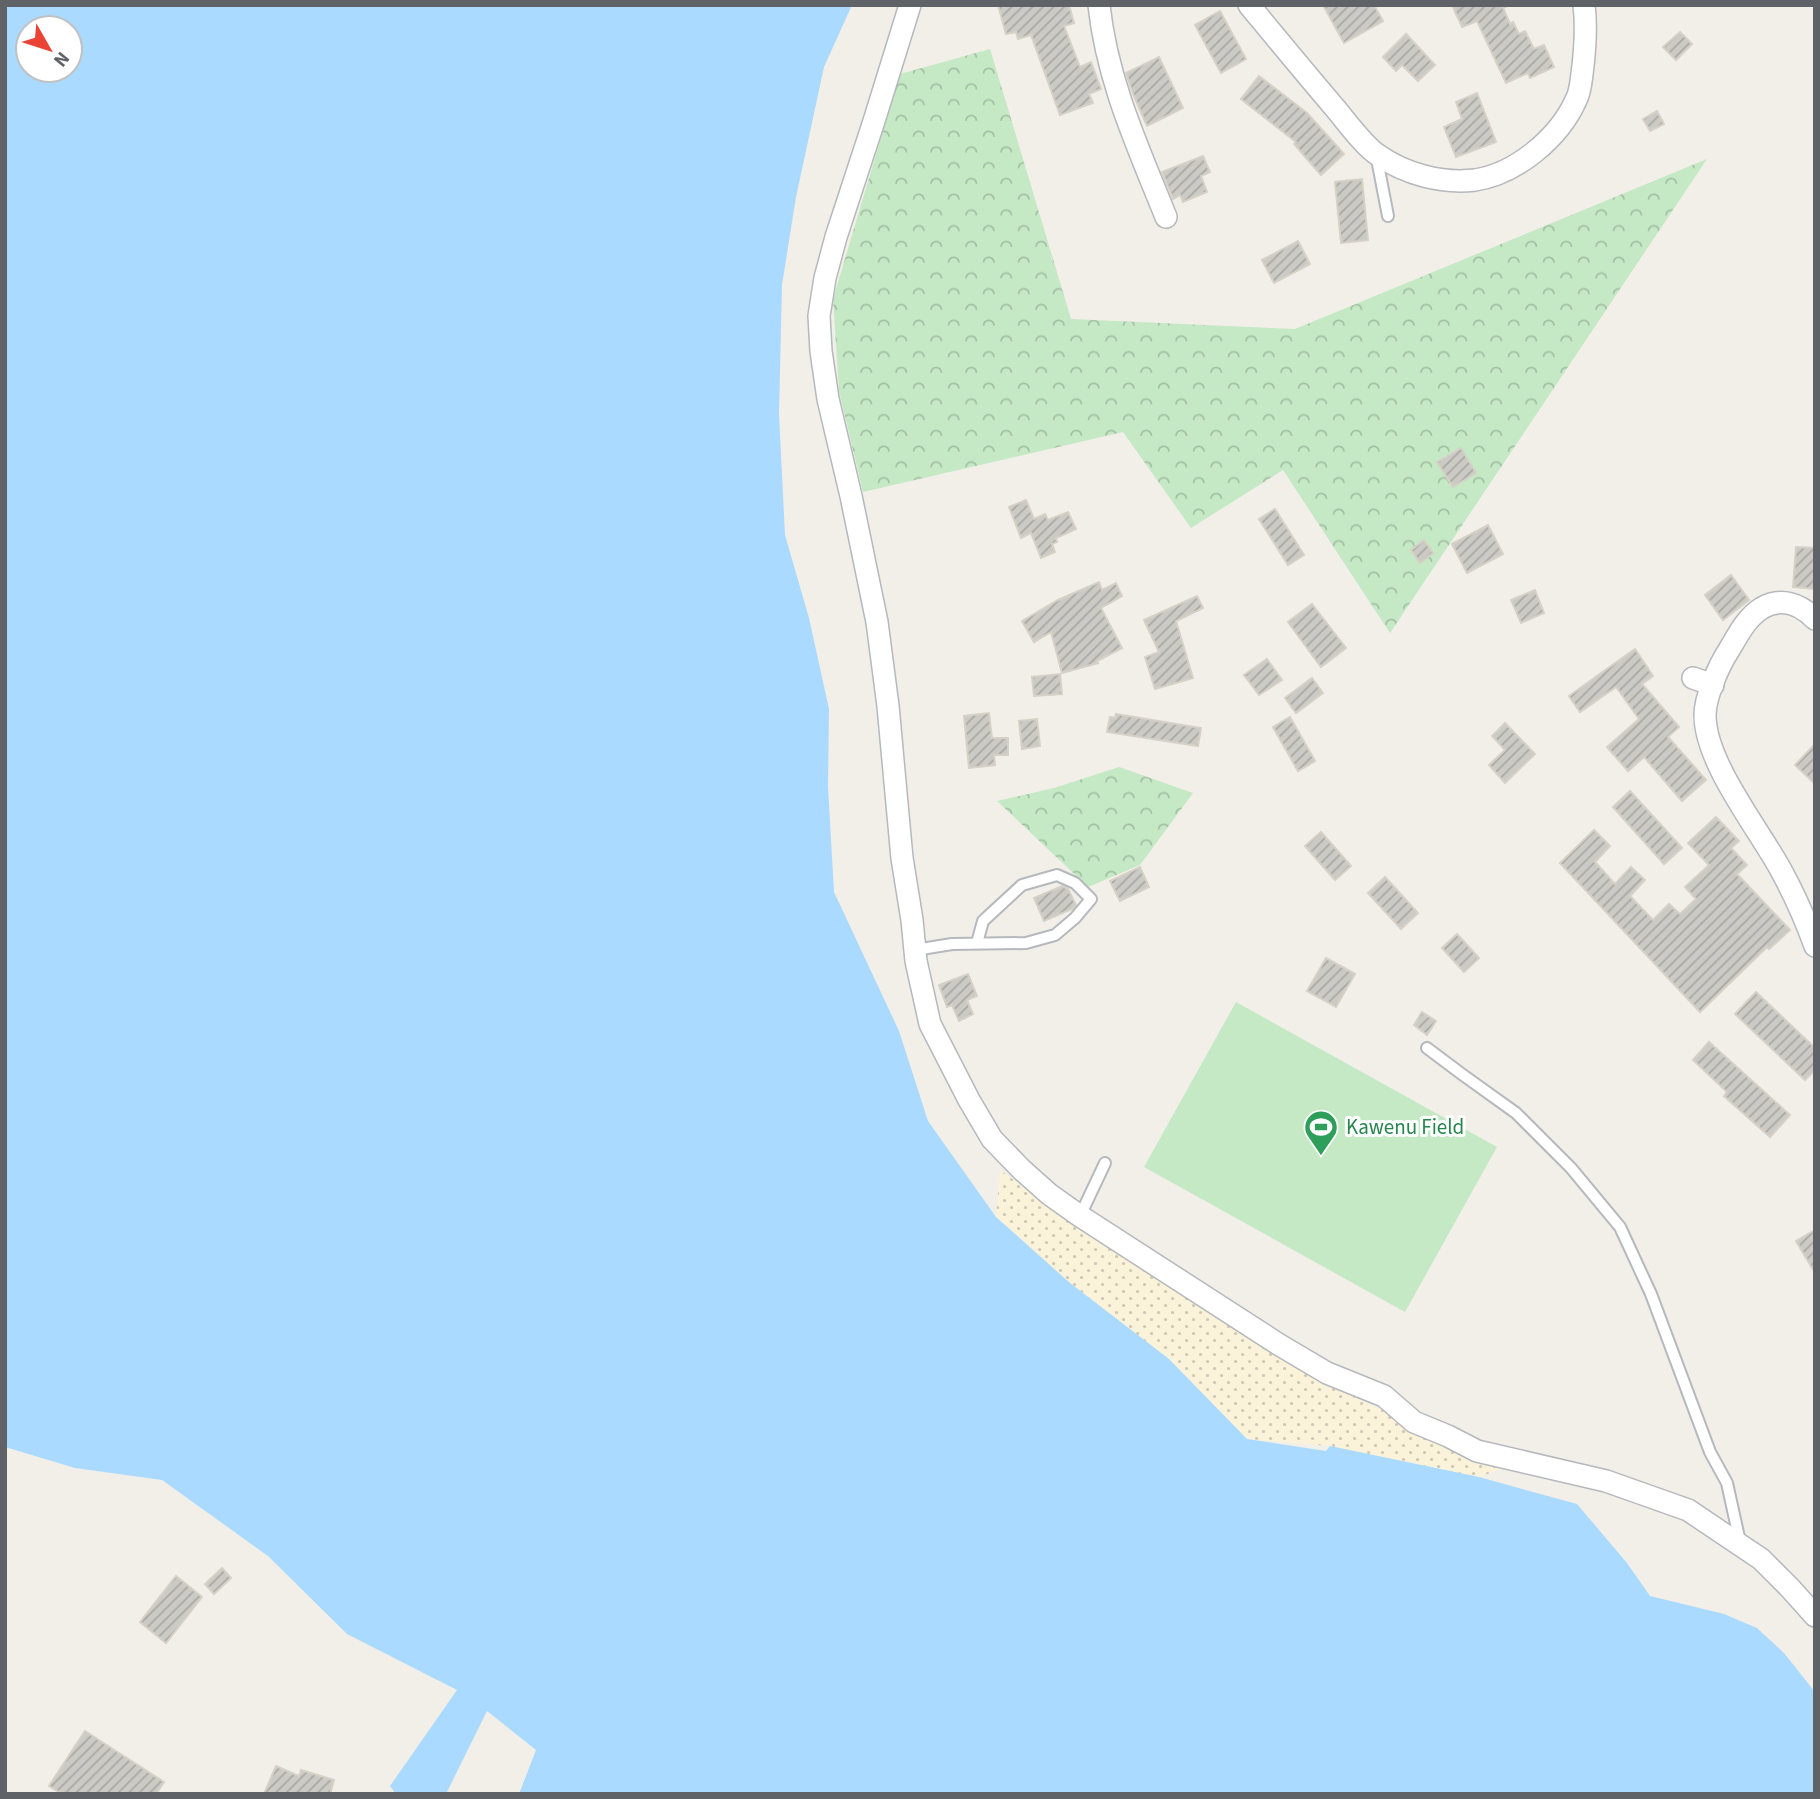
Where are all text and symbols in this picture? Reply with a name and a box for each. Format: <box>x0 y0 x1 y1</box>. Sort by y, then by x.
north arrow <box>14 14 84 84</box>
text: N <box>47 45 76 72</box>
sports icon: Kawenu Field <box>1302 1108 1340 1157</box>
place label: Kawenu Field <box>1346 1112 1464 1142</box>

